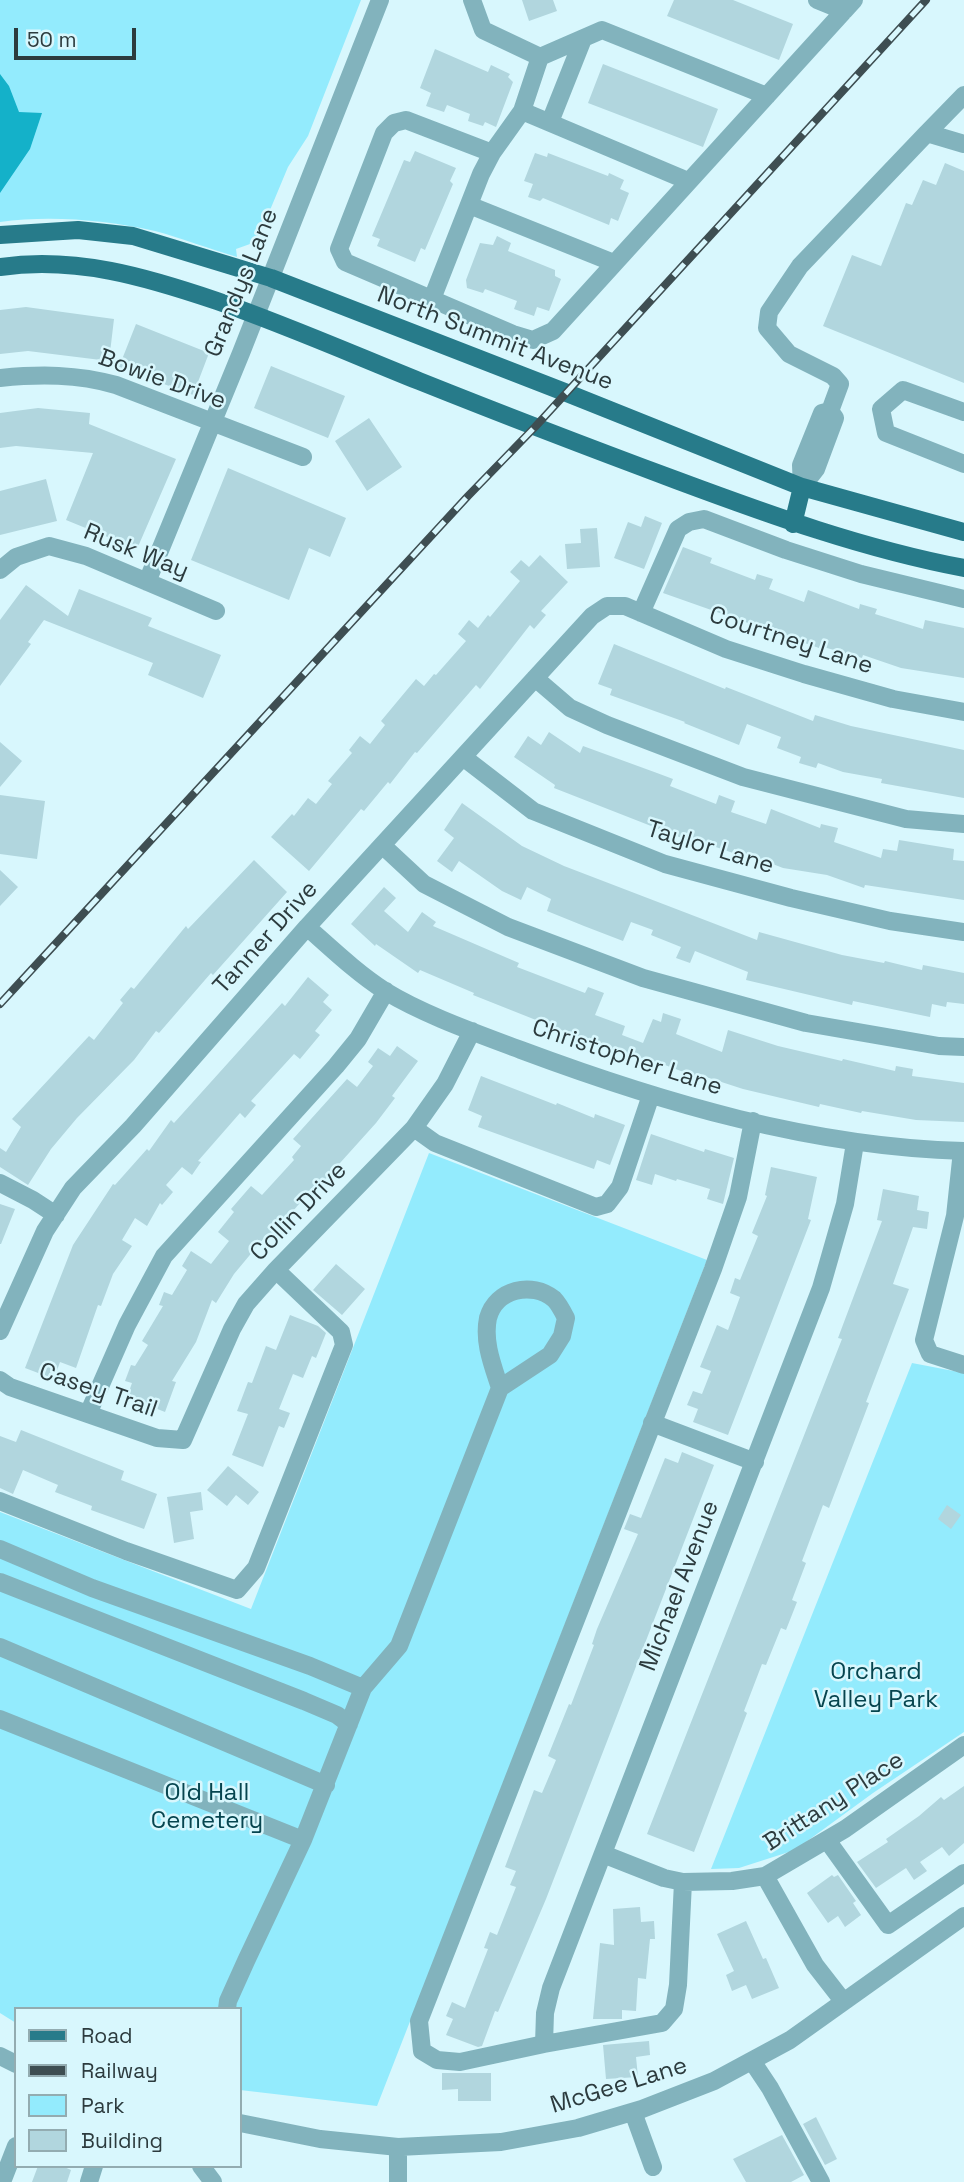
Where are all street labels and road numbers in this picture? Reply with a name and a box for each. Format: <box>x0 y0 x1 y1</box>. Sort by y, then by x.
street label: Grandys Lane <box>199 204 285 362</box>
street label: North Summit Avenue <box>373 281 617 397</box>
street label: Bowie Drive <box>94 344 230 416</box>
street label: Rusk Way <box>79 518 193 586</box>
street label: Courtney Lane <box>705 601 877 681</box>
street label: Taylor Lane <box>643 815 777 881</box>
street label: Tanner Drive <box>208 876 324 1000</box>
street label: Christopher Lane <box>528 1014 726 1102</box>
street label: Collin Drive <box>245 1157 353 1267</box>
street label: Casey Trail <box>35 1357 161 1425</box>
street label: Michael Avenue <box>634 1497 726 1675</box>
street label: Brittany Place <box>759 1746 909 1858</box>
street label: McGee Lane <box>547 2052 691 2120</box>

